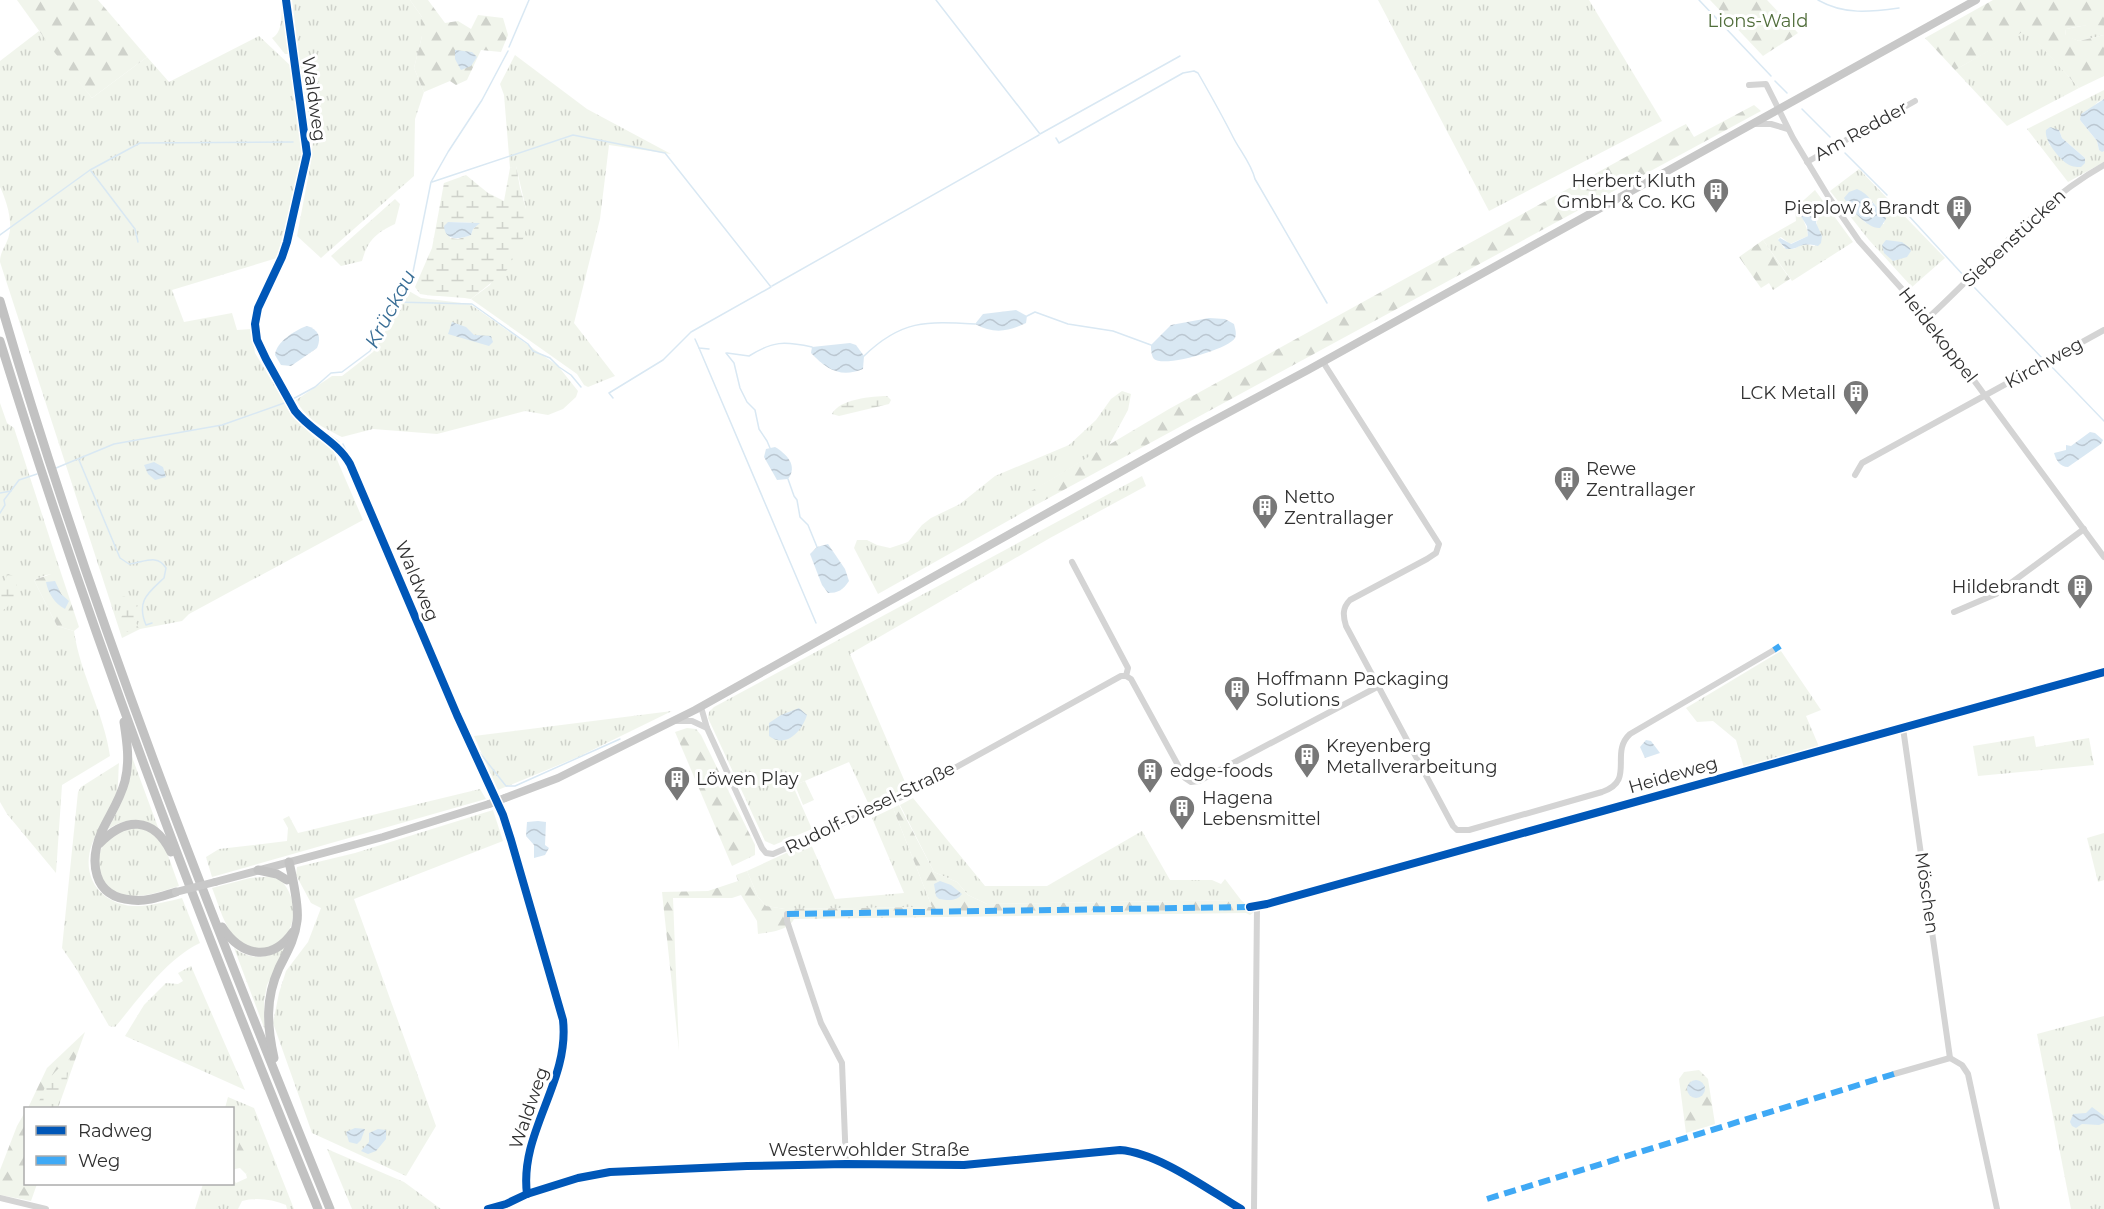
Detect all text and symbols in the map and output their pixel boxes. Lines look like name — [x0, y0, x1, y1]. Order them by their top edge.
park label: Lions-Wald — [1708, 10, 1808, 32]
street label: Waldweg — [297, 55, 331, 143]
street label: Am Redder — [1811, 96, 1911, 166]
place label: Herbert Kluth GmbH & Co. KG — [1557, 170, 1696, 213]
building icon: Herbert Kluth GmbH & Co. KG — [1701, 176, 1731, 214]
street label: Siebenstücken — [1958, 184, 2070, 292]
building icon: Pieplow & Brandt — [1944, 193, 1974, 231]
place label: Pieplow & Brandt — [1784, 197, 1940, 219]
water label: Krückau — [359, 266, 421, 352]
street label: Heidekoppel — [1894, 283, 1982, 387]
street label: Kirchweg — [2001, 333, 2087, 393]
building icon: LCK Metall — [1841, 378, 1871, 416]
place label: LCK Metall — [1740, 382, 1836, 404]
place label: Rewe Zentrallager — [1586, 458, 1696, 501]
building icon: Rewe Zentrallager — [1552, 464, 1582, 502]
place label: Netto Zentrallager — [1284, 486, 1394, 529]
building icon: Netto Zentrallager — [1250, 492, 1280, 530]
street label: Waldweg — [390, 537, 444, 625]
building icon: Hildebrandt — [2065, 572, 2095, 610]
place label: Hildebrandt — [1952, 576, 2060, 598]
place label: Hoffmann Packaging Solutions — [1256, 668, 1449, 711]
building icon: Hoffmann Packaging Solutions — [1222, 674, 1252, 712]
place label: Kreyenberg Metallverarbeitung — [1326, 735, 1498, 778]
building icon: Kreyenberg Metallverarbeitung — [1292, 741, 1322, 779]
street label: Heideweg — [1626, 752, 1720, 798]
building icon: edge-foods — [1135, 756, 1165, 794]
street label: Rudolf-Diesel-Straße — [781, 757, 959, 859]
place label: edge-foods — [1170, 760, 1273, 782]
building icon: Löwen Play — [662, 764, 692, 802]
place label: Löwen Play — [696, 768, 799, 790]
place label: Hagena Lebensmittel — [1202, 787, 1321, 830]
building icon: Hagena Lebensmittel — [1167, 793, 1197, 831]
street label: Möschen — [1910, 851, 1944, 935]
street label: Waldweg — [505, 1064, 553, 1152]
legend — [24, 1107, 234, 1185]
text: Radweg — [78, 1120, 153, 1142]
street label: Westerwohlder Straße — [768, 1139, 970, 1161]
text: Weg — [78, 1150, 120, 1172]

